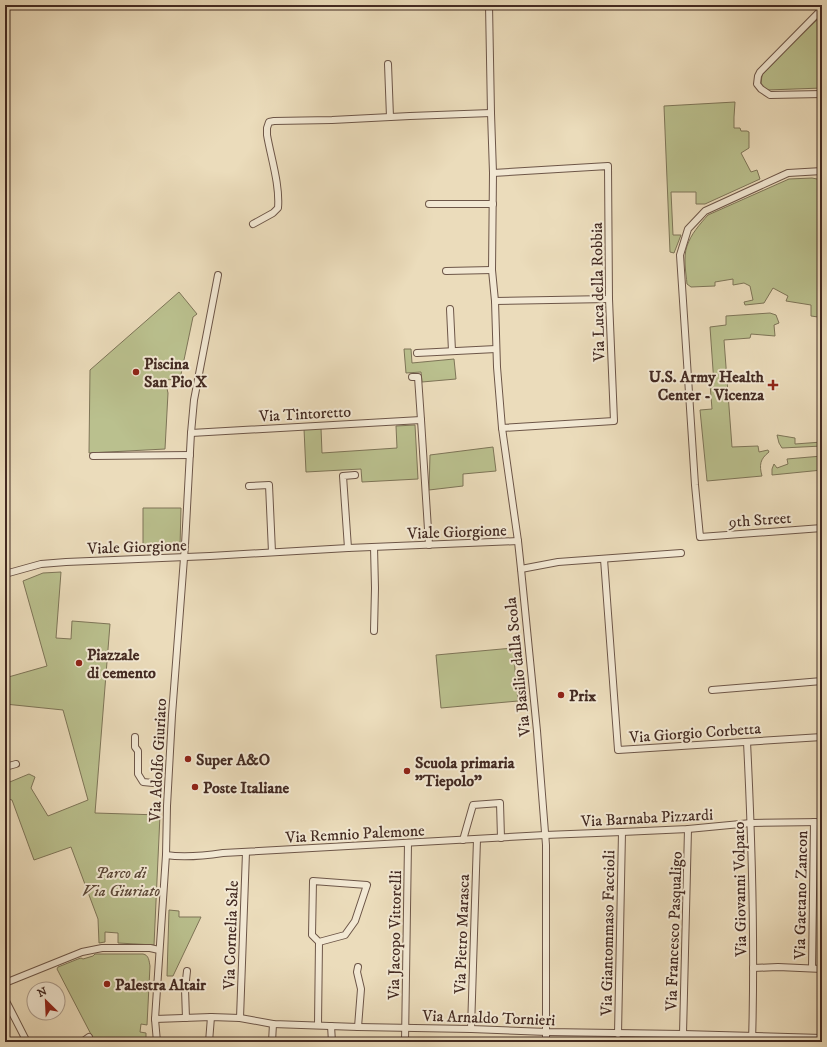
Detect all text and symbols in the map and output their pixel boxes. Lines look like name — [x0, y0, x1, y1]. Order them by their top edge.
street label: Via Luca della Robbia — [587, 222, 609, 363]
place label: Piscina San Pio X — [144, 354, 208, 392]
marker: Piscina San Pio X — [131, 367, 141, 377]
place label: U.S. Army Health Center - Vicenza — [649, 367, 765, 405]
marker: U.S. Army Health Center - Vicenza — [767, 379, 779, 391]
street label: Via Tintoretto — [257, 402, 352, 426]
street label: 9th Street — [727, 508, 792, 532]
street label: Viale Giorgione — [406, 520, 507, 544]
street label: Viale Giorgione — [86, 535, 187, 559]
street label: Via Basilio dalla Scola — [501, 596, 535, 739]
place label: Piazzale di cemento — [87, 645, 156, 683]
marker: Piazzale di cemento — [74, 658, 84, 668]
place label: Prix — [569, 686, 596, 706]
marker: Prix — [556, 690, 566, 700]
street label: Via Adolfo Giuriato — [145, 697, 171, 824]
street label: Via Giorgio Corbetta — [628, 718, 762, 748]
place label: Super A&O — [196, 750, 270, 770]
place label: Scuola primaria "Tiepolo" — [415, 753, 516, 791]
marker: Super A&O — [183, 754, 193, 764]
marker: Scuola primaria "Tiepolo" — [402, 766, 412, 776]
place label: Poste Italiane — [203, 778, 290, 798]
marker: Poste Italiane — [190, 782, 200, 792]
street label: Via Barnaba Pizzardi — [580, 805, 714, 831]
street label: Via Remnio Palemone — [284, 820, 426, 848]
street label: Via Giovanni Volpato — [729, 821, 751, 958]
street label: Via Gaetano Zancon — [790, 830, 812, 961]
street label: Via Giantommaso Faccioli — [597, 850, 619, 1017]
street label: Via Francesco Pasqualigo — [661, 851, 687, 1012]
park label: Parco di Via Giuriato — [82, 863, 160, 901]
street label: Via Jacopo Vittorelli — [384, 870, 406, 1001]
street label: Via Pietro Marasca — [450, 874, 474, 995]
street label: Via Cornelia Sale — [219, 880, 243, 991]
place label: Palestra Altair — [115, 975, 207, 995]
marker: Palestra Altair — [102, 979, 112, 989]
north arrow — [26, 981, 66, 1021]
text: N — [35, 985, 49, 1001]
street label: Via Arnaldo Tornieri — [421, 1006, 556, 1030]

